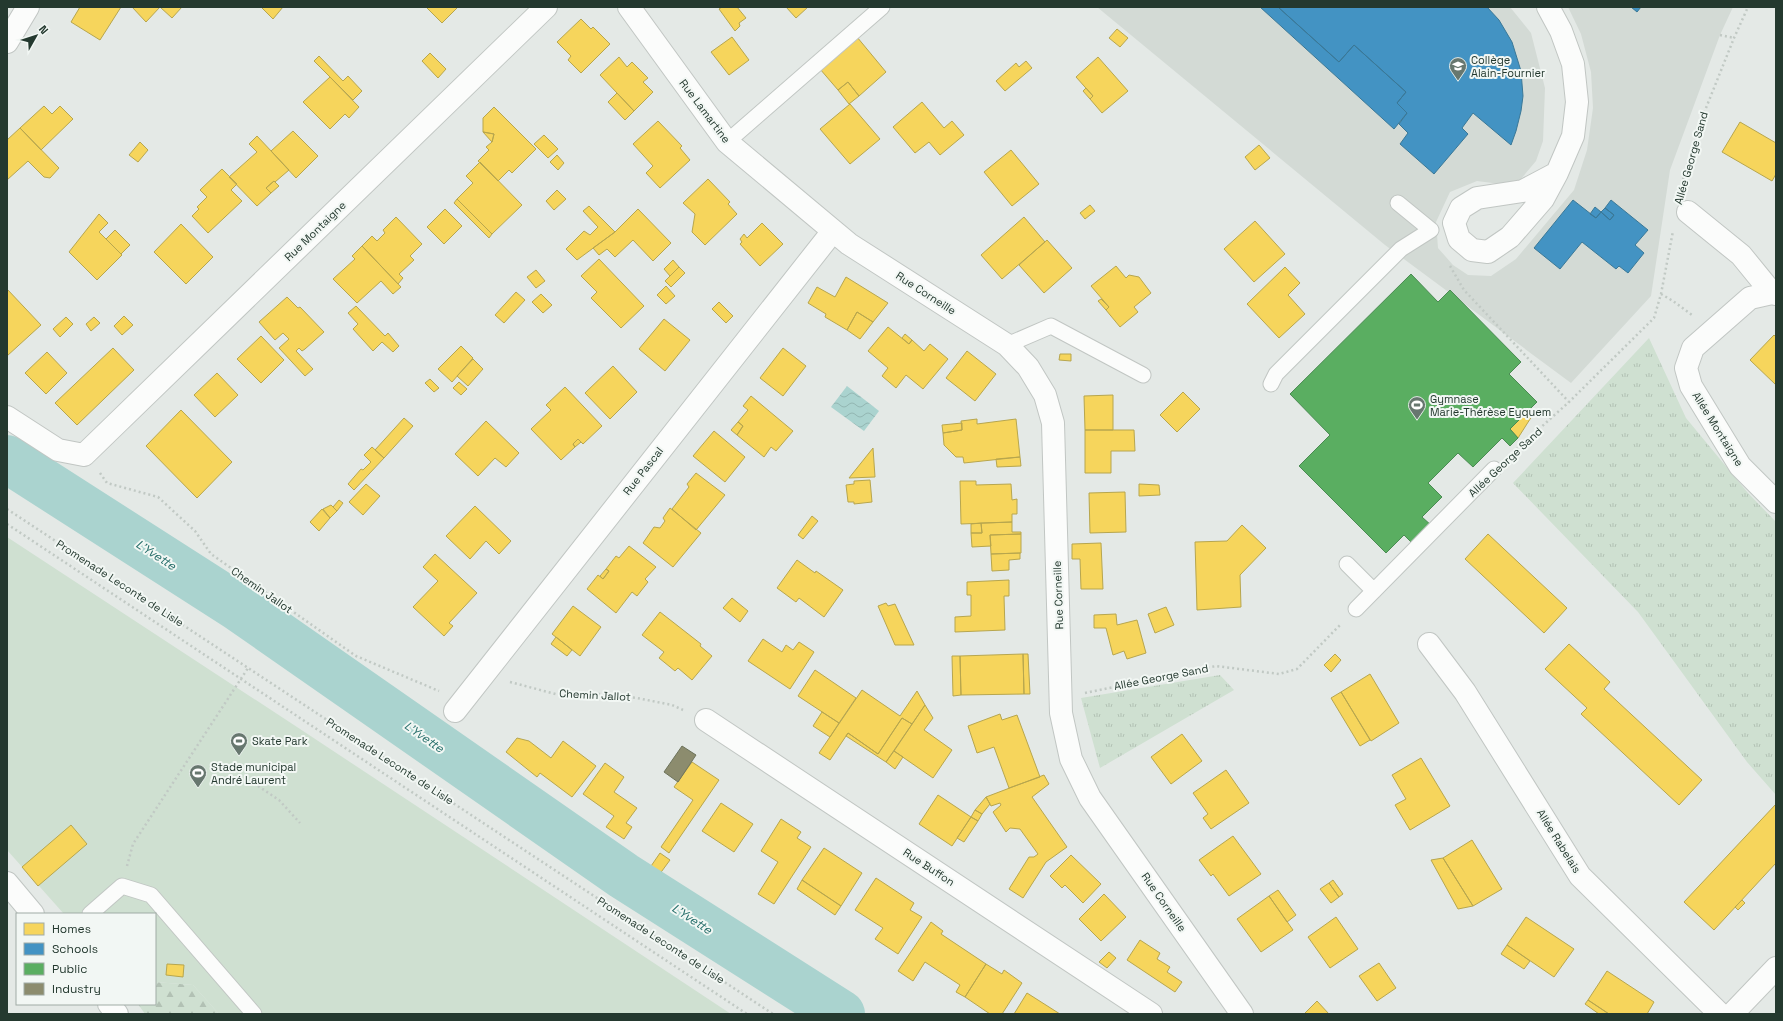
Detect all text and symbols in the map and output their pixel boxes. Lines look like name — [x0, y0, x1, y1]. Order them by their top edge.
north arrow — [16, 16, 56, 56]
text: N — [36, 22, 52, 37]
place label: Collège Alain-Fournier — [1471, 53, 1545, 80]
school or university icon: Collège Alain-Fournier — [1448, 56, 1468, 81]
street label: Rue Lamartine — [676, 76, 734, 146]
street label: Allée George Sand — [1671, 110, 1711, 206]
street label: Rue Montaigne — [281, 198, 349, 264]
street label: Rue Corneille — [893, 268, 959, 318]
street label: Allée Montaigne — [1689, 389, 1747, 469]
place label: Gymnase Marie-Thérèse Eyquem — [1430, 392, 1551, 419]
sports icon: Gymnase Marie-Thérèse Eyquem — [1407, 395, 1427, 420]
street label: Allée George Sand — [1465, 424, 1545, 500]
street label: Rue Pascal — [620, 444, 666, 498]
street label: Promenade Leconte de Lisle — [54, 536, 186, 630]
water label: L'Yvette — [133, 536, 180, 574]
street label: Rue Corneille — [1050, 560, 1066, 630]
street label: Chemin Jallot — [229, 564, 295, 616]
street label: Allée George Sand — [1113, 661, 1209, 693]
street label: Chemin Jallot — [559, 686, 631, 704]
street label: Promenade Leconte de Lisle — [324, 714, 456, 808]
water label: L'Yvette — [401, 718, 448, 757]
sports icon: Skate Park — [229, 731, 249, 756]
place label: Skate Park — [252, 734, 308, 748]
place label: Stade municipal André Laurent — [211, 760, 296, 787]
sports icon: Stade municipal André Laurent — [188, 763, 208, 788]
street label: Allée Rabelais — [1534, 807, 1584, 876]
street label: Rue Buffon — [901, 845, 957, 889]
street label: Rue Corneille — [1139, 870, 1189, 934]
street label: Promenade Leconte de Lisle — [595, 893, 727, 987]
water label: L'Yvette — [669, 900, 716, 938]
legend — [16, 913, 156, 1005]
text: Homes — [52, 921, 91, 937]
text: Schools — [52, 941, 98, 957]
text: Public — [52, 961, 87, 977]
text: Industry — [52, 981, 101, 997]

